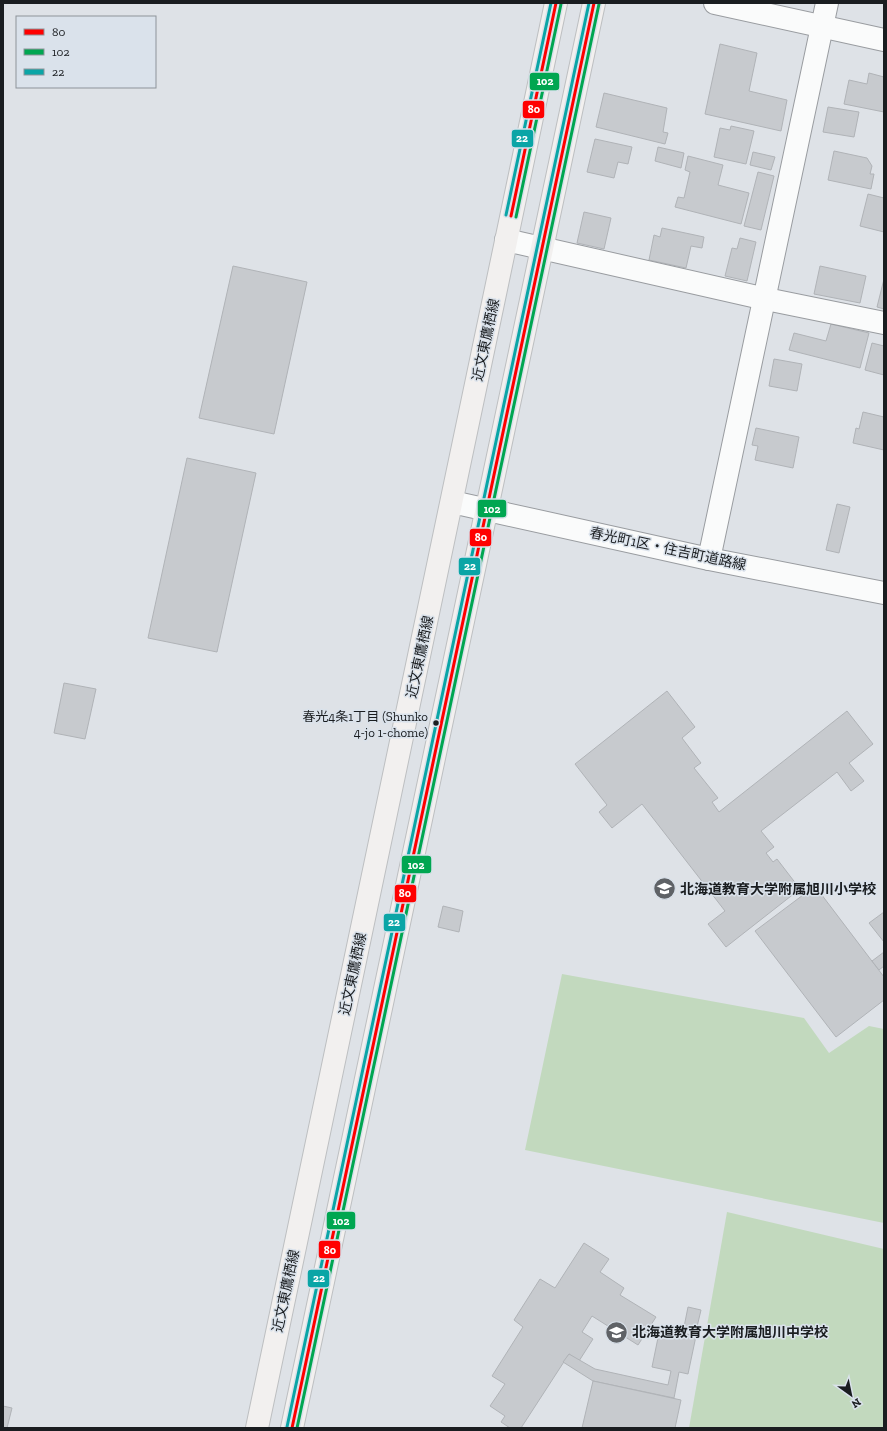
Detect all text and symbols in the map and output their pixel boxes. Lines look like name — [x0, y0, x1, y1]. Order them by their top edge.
legend — [16, 16, 156, 88]
text: 80 — [52, 25, 65, 39]
text: 102 — [52, 45, 70, 59]
text: 22 — [52, 65, 64, 79]
line badge: 102 — [529, 72, 560, 91]
text: 102 — [537, 75, 553, 88]
line badge: 80 — [522, 100, 545, 119]
text: 80 — [528, 103, 540, 116]
line badge: 22 — [511, 129, 534, 148]
text: 22 — [516, 132, 528, 145]
street label: 近文東鷹栖線 — [469, 297, 503, 383]
line badge: 102 — [477, 499, 507, 518]
text: 102 — [484, 503, 500, 516]
street label: 春光町1区・住吉町道路線 — [588, 524, 748, 574]
line badge: 80 — [469, 528, 492, 547]
text: 80 — [475, 531, 487, 544]
line badge: 22 — [458, 557, 481, 576]
text: 22 — [464, 560, 476, 573]
street label: 近文東鷹栖線 — [403, 614, 437, 700]
place label: 春光4条1丁目 (Shunko 4-jo 1-chome) — [302, 709, 428, 741]
marker: 春光4条1丁目 (Shunko 4-jo 1-chome) — [431, 718, 441, 728]
line badge: 102 — [401, 855, 432, 874]
text: 102 — [408, 859, 424, 872]
school or university icon: 北海道教育大学附属旭川小学校 — [651, 876, 677, 902]
place label: 北海道教育大学附属旭川小学校 — [680, 881, 876, 898]
line badge: 80 — [394, 884, 417, 903]
text: 80 — [399, 887, 411, 900]
line badge: 22 — [383, 913, 406, 932]
text: 22 — [388, 916, 400, 929]
street label: 近文東鷹栖線 — [336, 931, 370, 1017]
line badge: 102 — [326, 1211, 356, 1230]
text: 102 — [333, 1215, 349, 1228]
line badge: 80 — [318, 1240, 341, 1259]
text: 80 — [324, 1244, 336, 1257]
street label: 近文東鷹栖線 — [269, 1248, 303, 1334]
line badge: 22 — [307, 1269, 330, 1288]
text: 22 — [313, 1272, 325, 1285]
school or university icon: 北海道教育大学附属旭川中学校 — [603, 1319, 629, 1345]
place label: 北海道教育大学附属旭川中学校 — [632, 1324, 828, 1341]
north arrow — [831, 1375, 871, 1415]
text: N — [849, 1395, 863, 1411]

